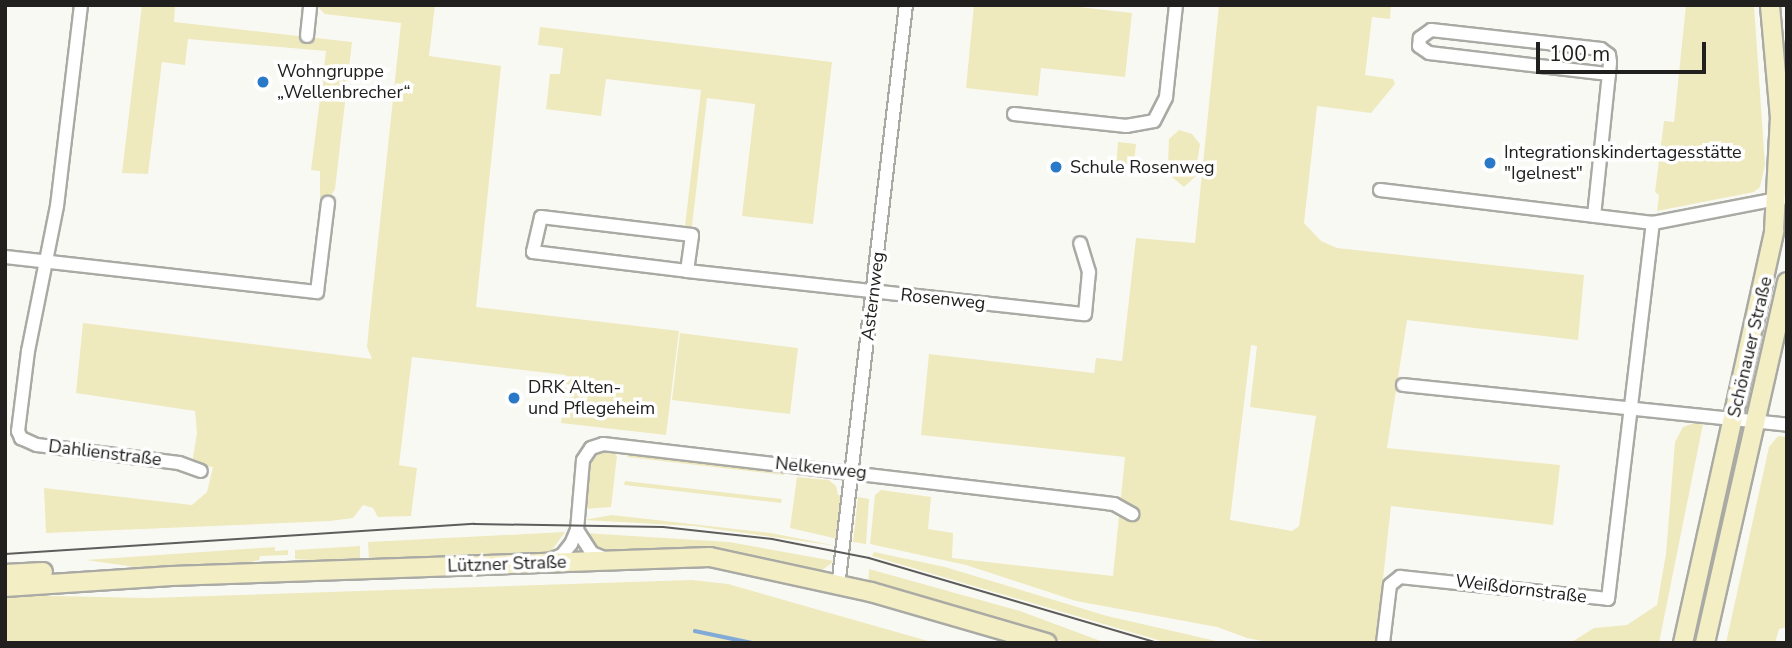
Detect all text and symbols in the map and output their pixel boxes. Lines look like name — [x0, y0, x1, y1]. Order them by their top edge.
scale bar — [1540, 28, 1710, 72]
text: 100 m — [1549, 40, 1610, 68]
place label: Wohngruppe „Wellenbrecher“ — [277, 61, 411, 104]
marker: Wohngruppe „Wellenbrecher“ — [255, 74, 271, 90]
place label: Integrationskindertagesstätte "Igelnest" — [1504, 142, 1742, 184]
marker: Integrationskindertagesstätte "Igelnest" — [1482, 155, 1498, 171]
place label: Schule Rosenweg — [1070, 156, 1215, 178]
marker: Schule Rosenweg — [1048, 159, 1064, 175]
street label: Asternweg — [857, 250, 889, 342]
street label: Schönauer Straße — [1723, 274, 1777, 420]
street label: Rosenweg — [899, 284, 987, 314]
place label: DRK Alten- und Pflegeheim — [528, 377, 655, 420]
marker: DRK Alten- und Pflegeheim — [506, 390, 522, 406]
street label: Dahlienstraße — [47, 435, 163, 471]
street label: Nelkenweg — [774, 452, 868, 484]
street label: Lützner Straße — [447, 551, 567, 577]
street label: Weißdornstraße — [1454, 570, 1588, 608]

